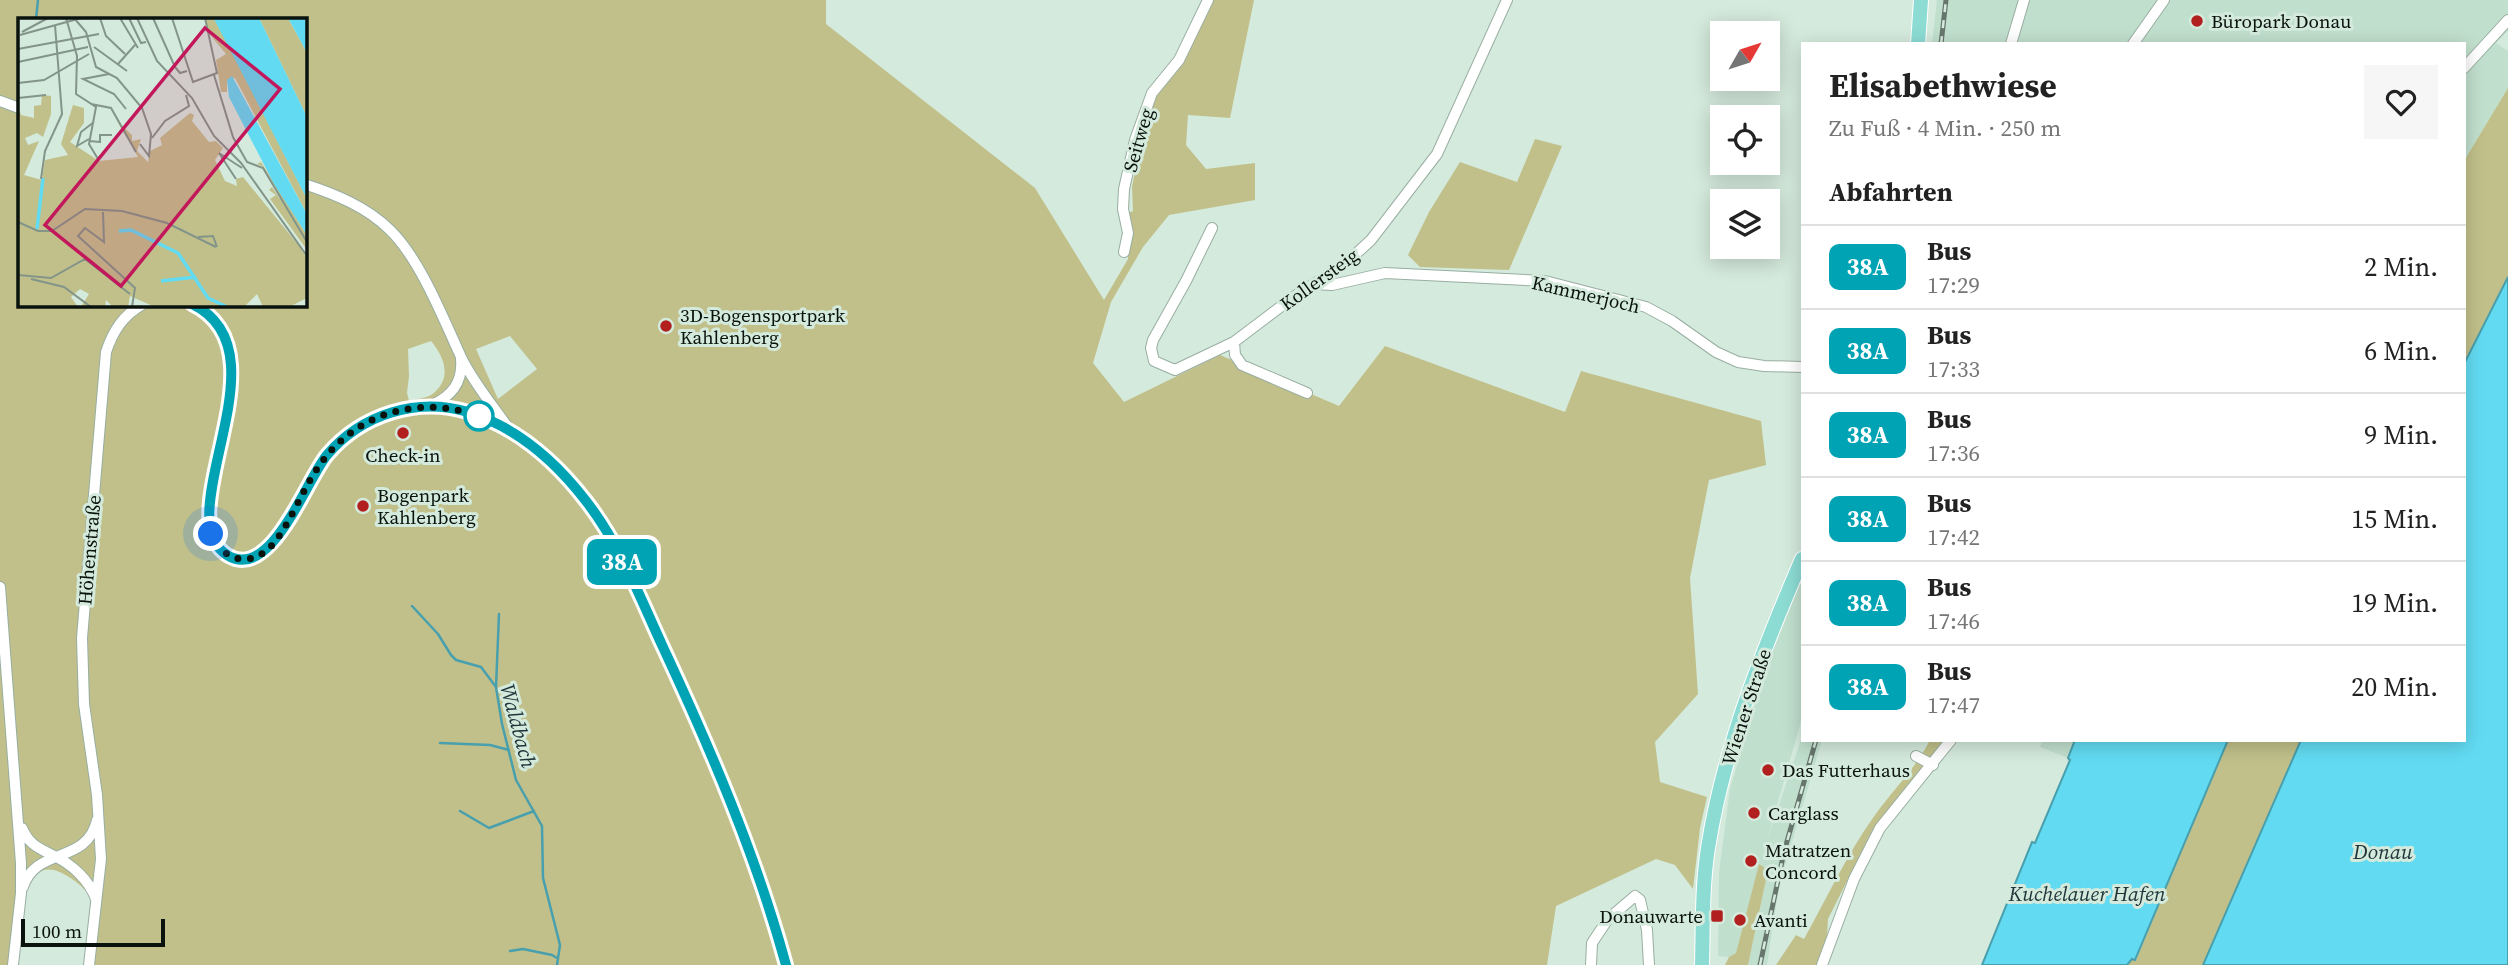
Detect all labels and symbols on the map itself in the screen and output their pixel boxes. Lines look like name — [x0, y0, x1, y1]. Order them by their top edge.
place label: Büropark Donau — [2211, 8, 2351, 34]
marker: Büropark Donau — [2189, 13, 2205, 29]
inset map — [18, 18, 306, 306]
north arrow — [1710, 21, 1780, 91]
street label: Seitweg — [1117, 105, 1160, 175]
street label: Kollersteig — [1275, 242, 1364, 316]
street label: Kammerjoch — [1529, 269, 1643, 319]
place label: 3D-Bogensportpark Kahlenberg — [680, 302, 846, 350]
marker: 3D-Bogensportpark Kahlenberg — [658, 318, 674, 334]
unlabelled marker — [464, 401, 494, 431]
marker: Check-in — [395, 425, 411, 441]
place label: Check-in — [365, 442, 441, 468]
place label: Bogenpark Kahlenberg — [377, 482, 476, 530]
street label: Höhenstraße — [71, 494, 107, 606]
marker: Bogenpark Kahlenberg — [355, 498, 371, 514]
your location — [193, 516, 228, 551]
line badge: 38A — [582, 539, 662, 585]
street label: Wiener Straße — [1715, 645, 1777, 769]
water label: Waldbach — [493, 681, 544, 772]
place label: Das Futterhaus — [1782, 757, 1910, 783]
marker: Das Futterhaus — [1760, 762, 1776, 778]
place label: Carglass — [1768, 800, 1839, 826]
marker: Carglass — [1746, 805, 1762, 821]
place label: Matratzen Concord — [1765, 837, 1851, 885]
water label: Donau — [2352, 837, 2413, 866]
marker: Matratzen Concord — [1743, 853, 1759, 869]
water label: Kuchelauer Hafen — [2007, 879, 2166, 908]
place label: Donauwarte — [1599, 903, 1703, 929]
place label: Avanti — [1754, 907, 1808, 933]
marker: Donauwarte — [1709, 908, 1725, 924]
marker: Avanti — [1732, 912, 1748, 928]
scale bar — [21, 916, 164, 948]

